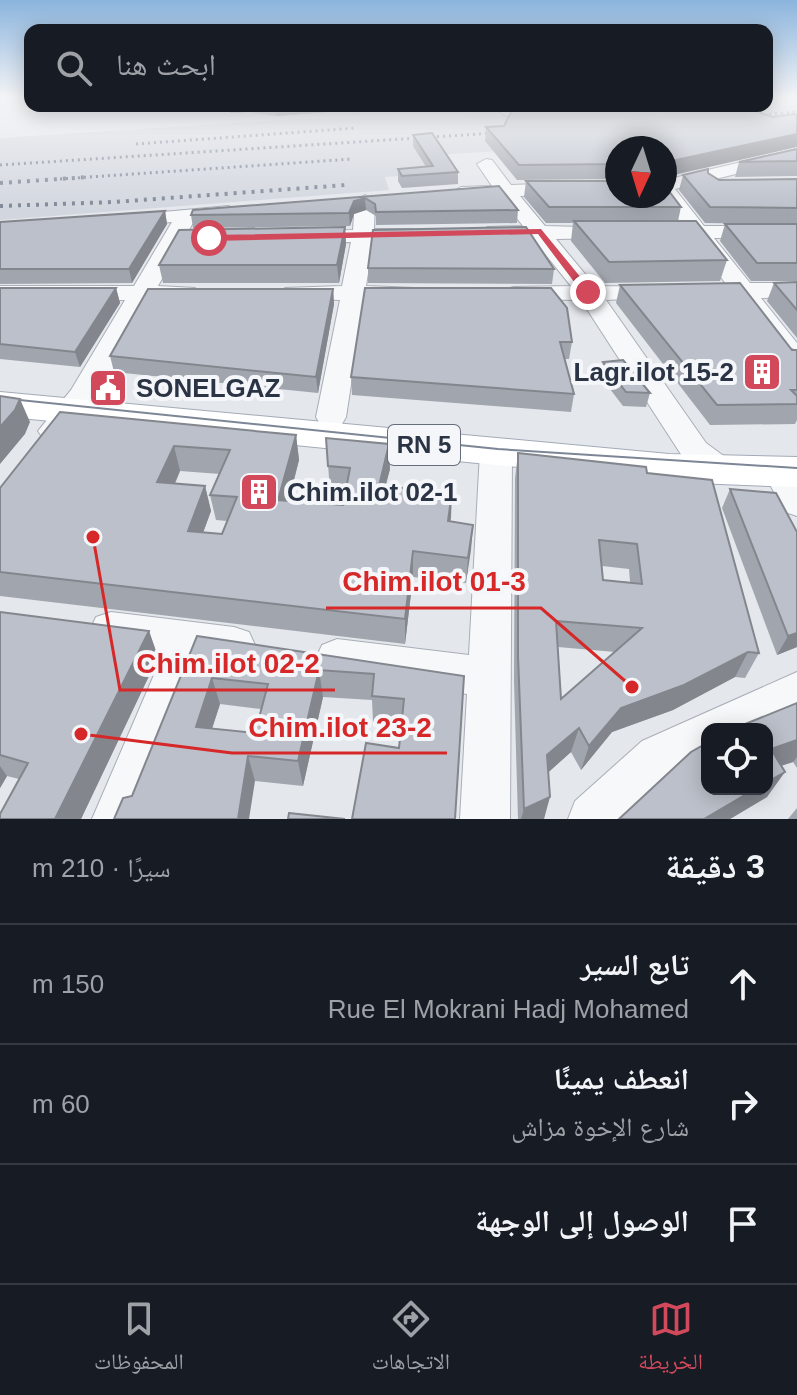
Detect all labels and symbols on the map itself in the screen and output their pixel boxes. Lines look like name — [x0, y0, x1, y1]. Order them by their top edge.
north arrow — [605, 136, 677, 208]
route start — [191, 220, 227, 256]
route end — [570, 274, 606, 310]
building icon: Lagr.ilot 15-2 — [741, 351, 783, 393]
place label: Lagr.ilot 15-2 — [574, 357, 734, 387]
public building icon: SONELGAZ — [87, 367, 129, 409]
place label: SONELGAZ — [136, 373, 281, 403]
road number: RN 5 — [388, 425, 460, 465]
building icon: Chim.ilot 02-1 — [238, 471, 280, 513]
place label: Chim.ilot 02-1 — [287, 477, 457, 507]
callout: Chim.ilot 01-3 — [326, 556, 541, 608]
text: Chim.ilot 01-3 — [342, 566, 526, 597]
callout: Chim.ilot 02-2 — [120, 638, 335, 690]
text: Chim.ilot 02-2 — [136, 648, 320, 679]
callout: Chim.ilot 23-2 — [232, 701, 447, 753]
text: Chim.ilot 23-2 — [248, 712, 432, 743]

